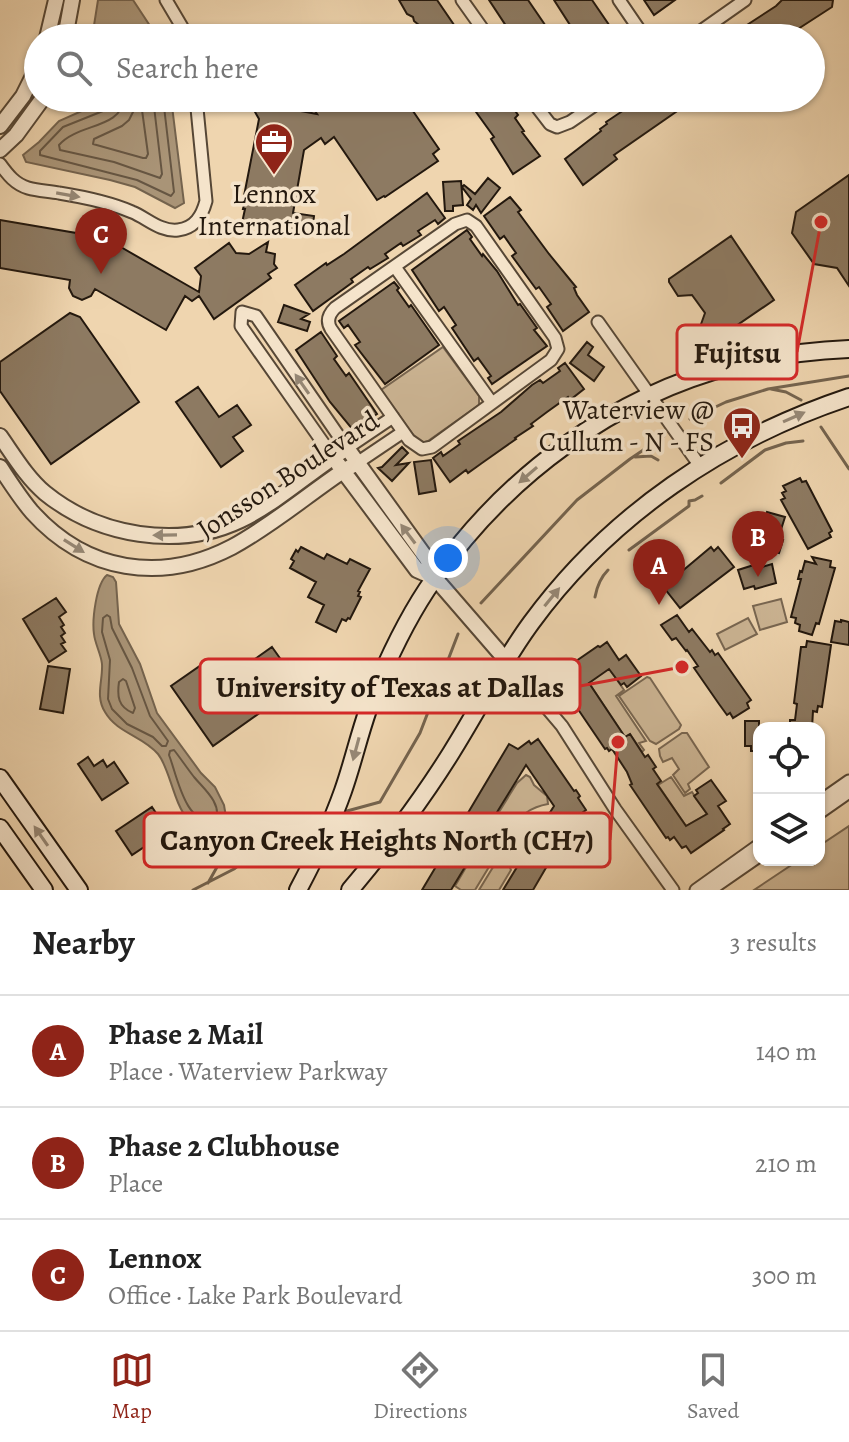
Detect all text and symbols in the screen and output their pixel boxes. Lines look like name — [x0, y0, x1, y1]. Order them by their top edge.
search box — [24, 24, 825, 112]
icon: search — [52, 46, 96, 90]
text: Search here — [116, 48, 259, 88]
office icon: Lennox International — [253, 121, 295, 176]
place label: Lennox International — [198, 175, 350, 245]
one-way arrow — [56, 189, 81, 201]
pin: C — [75, 208, 127, 274]
callout: Fujitsu — [677, 325, 797, 379]
text: Fujitsu — [693, 333, 781, 373]
one-way arrow — [295, 373, 310, 394]
place label: Waterview @ Cullum - N - FS — [539, 391, 714, 461]
street label: Jonsson Boulevard — [190, 401, 387, 548]
bus stop icon: Waterview @ Cullum - N - FS — [721, 405, 763, 460]
one-way arrow — [782, 411, 806, 424]
one-way arrow — [519, 466, 539, 483]
pin: B — [732, 511, 784, 577]
one-way arrow — [401, 524, 417, 544]
one-way arrow — [152, 529, 177, 541]
your location — [428, 538, 468, 578]
one-way arrow — [63, 539, 85, 553]
pin: A — [633, 539, 685, 605]
one-way arrow — [543, 588, 560, 608]
callout: University of Texas at Dallas — [200, 659, 580, 713]
text: University of Texas at Dallas — [216, 667, 564, 707]
map controls — [753, 722, 825, 866]
button: locate — [753, 722, 825, 794]
one-way arrow — [349, 737, 361, 762]
button: layers — [753, 794, 825, 866]
callout: Canyon Creek Heights North (CH7) — [144, 813, 610, 867]
text: Canyon Creek Heights North (CH7) — [160, 820, 594, 860]
one-way arrow — [34, 826, 49, 847]
text: Nearby — [32, 919, 135, 966]
text: 3 results — [730, 925, 817, 960]
text: Phase 2 Mail — [108, 1014, 263, 1054]
text: A — [50, 1034, 66, 1069]
text: 140 m — [756, 1034, 817, 1069]
text: Place · Waterview Parkway — [108, 1054, 387, 1089]
text: Phase 2 Clubhouse — [108, 1126, 340, 1166]
text: B — [50, 1146, 66, 1181]
text: 210 m — [755, 1146, 817, 1181]
text: Place — [108, 1166, 163, 1201]
text: Lennox — [108, 1238, 201, 1278]
text: C — [50, 1258, 66, 1293]
text: 300 m — [752, 1258, 817, 1293]
text: Office · Lake Park Boulevard — [108, 1278, 402, 1313]
tab: Map — [110, 1348, 154, 1426]
tab: Directions — [373, 1348, 468, 1426]
tab: Saved — [687, 1348, 739, 1426]

